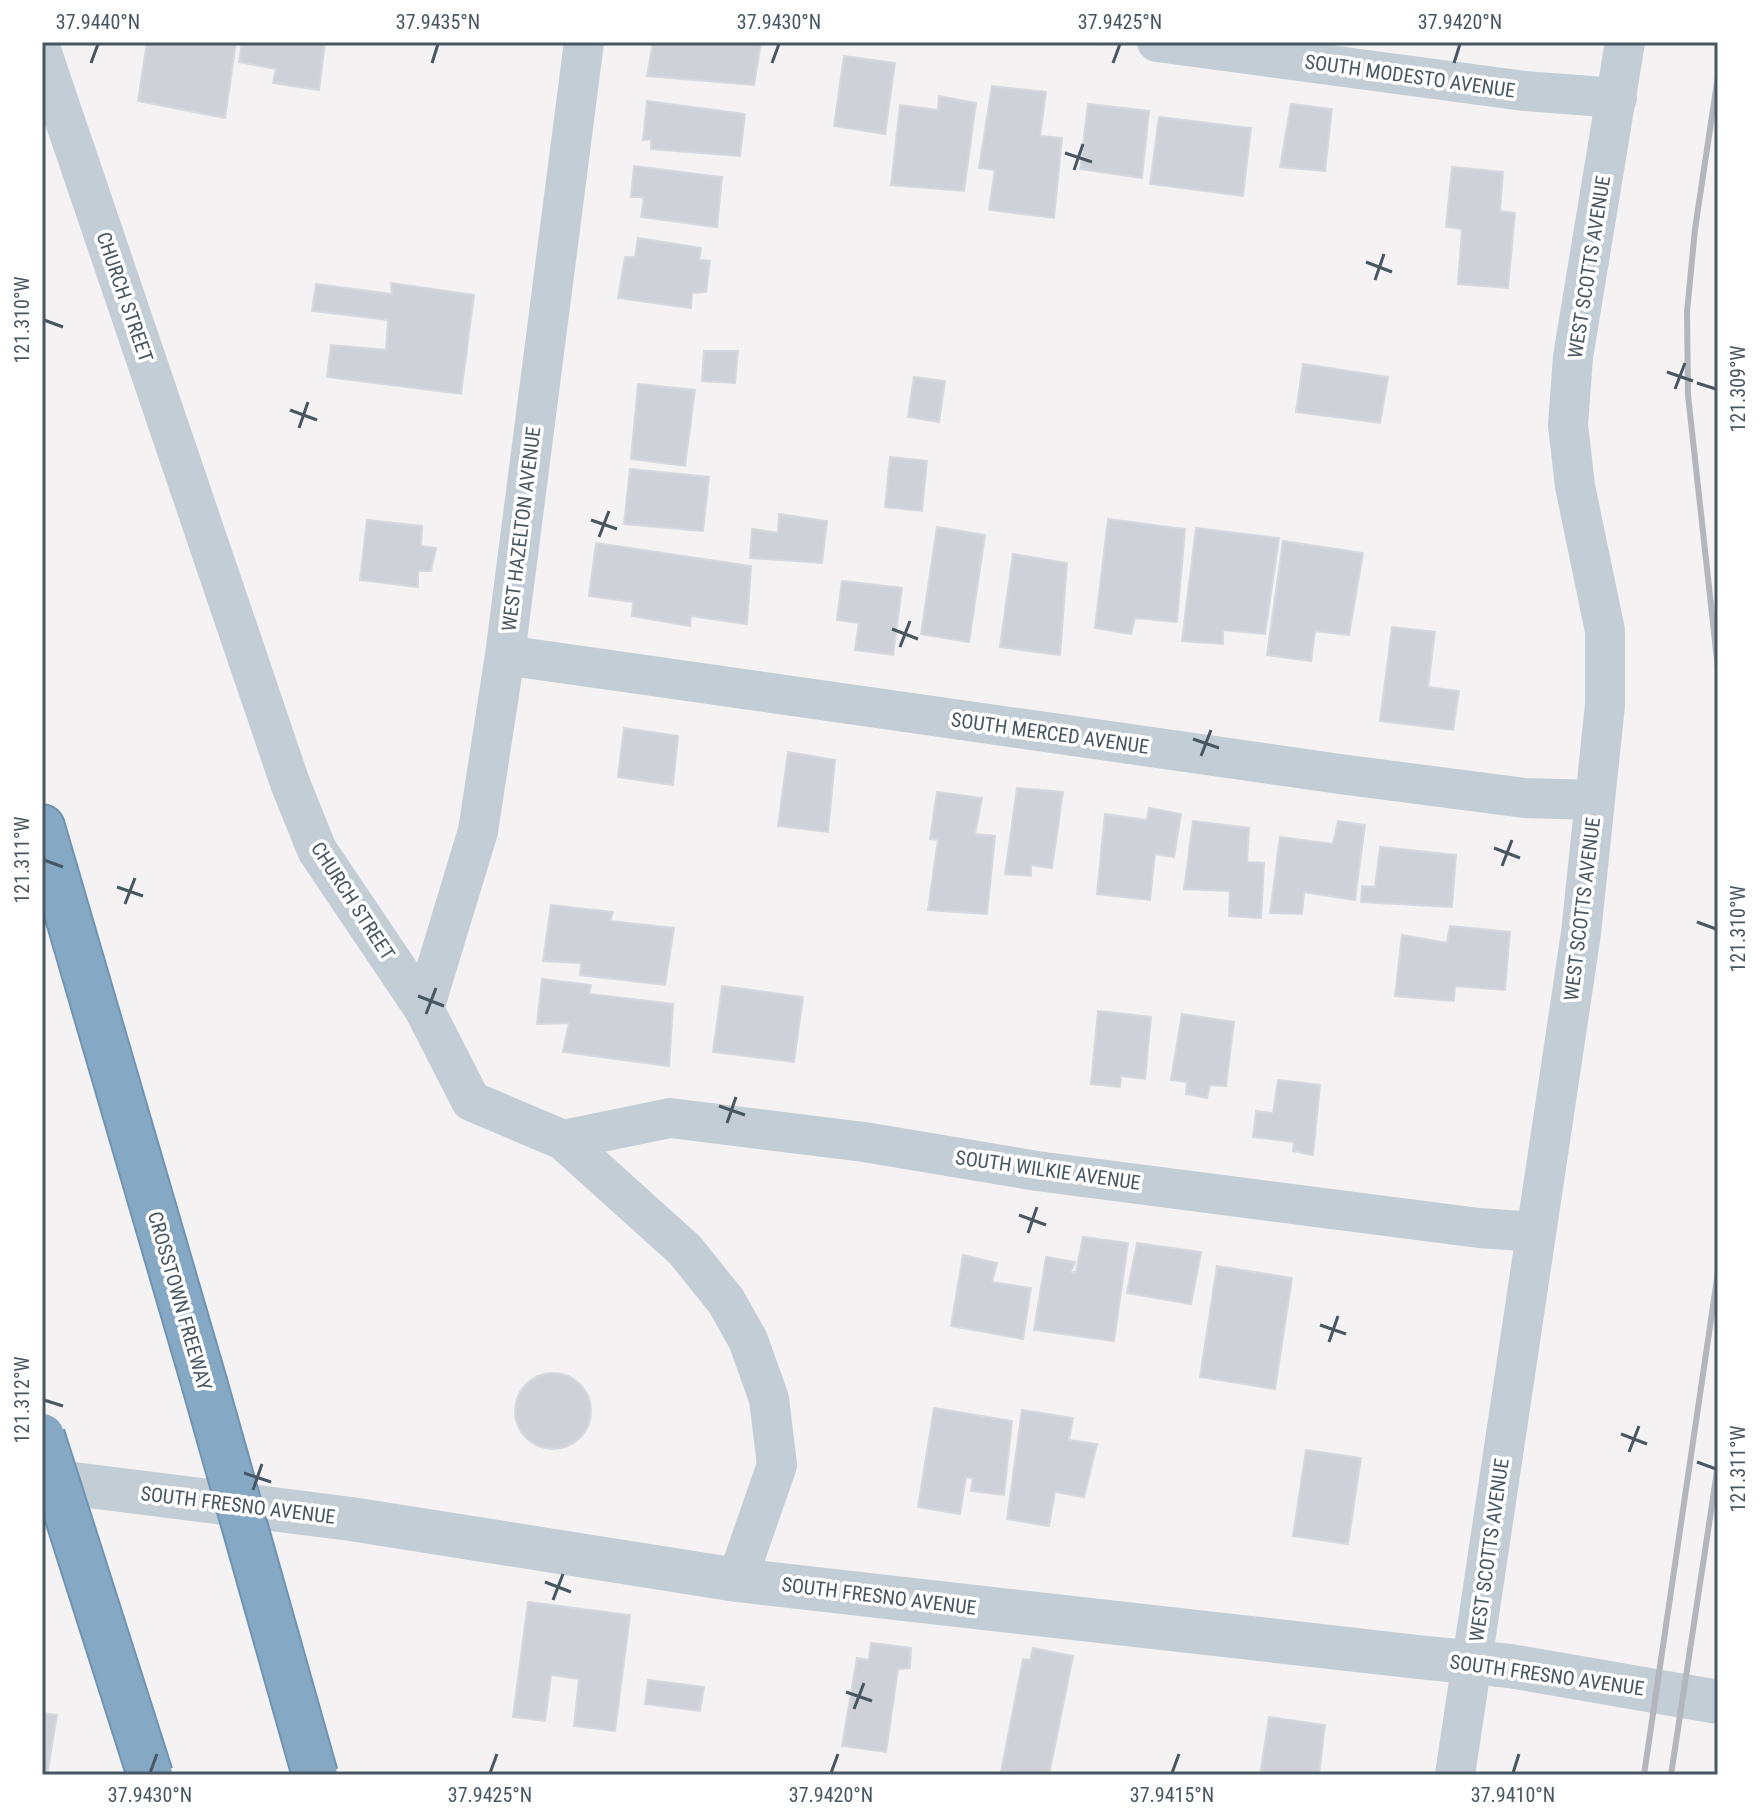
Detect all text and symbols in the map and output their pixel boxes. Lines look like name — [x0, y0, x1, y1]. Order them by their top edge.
text: 37.9440°N — [56, 10, 140, 34]
text: 37.9435°N — [396, 10, 480, 34]
text: 37.9430°N — [737, 10, 821, 34]
text: 37.9425°N — [1078, 10, 1162, 34]
text: 37.9420°N — [1418, 10, 1502, 34]
street label: SOUTH MODESTO AVENUE — [1303, 49, 1517, 103]
street label: WEST SCOTTS AVENUE — [1563, 174, 1615, 360]
street label: CHURCH STREET — [92, 229, 158, 365]
text: 121.310°W — [10, 276, 34, 364]
text: 121.309°W — [1726, 345, 1750, 433]
street label: WEST HAZELTON AVENUE — [497, 425, 545, 633]
street label: SOUTH MERCED AVENUE — [950, 707, 1150, 759]
text: 121.311°W — [10, 816, 34, 904]
street label: WEST SCOTTS AVENUE — [1559, 816, 1605, 1002]
street label: CHURCH STREET — [306, 838, 400, 964]
text: 121.310°W — [1726, 885, 1750, 973]
street label: SOUTH WILKIE AVENUE — [954, 1145, 1142, 1195]
street label: CROSSTOWN FREEWAY — [143, 1209, 217, 1394]
text: 121.312°W — [10, 1356, 34, 1444]
text: 121.311°W — [1726, 1425, 1750, 1513]
street label: WEST SCOTTS AVENUE — [1464, 1457, 1514, 1643]
street label: SOUTH FRESNO AVENUE — [139, 1481, 337, 1529]
street label: SOUTH FRESNO AVENUE — [780, 1572, 978, 1620]
street label: SOUTH FRESNO AVENUE — [1448, 1649, 1646, 1701]
text: 37.9430°N — [108, 1783, 192, 1807]
text: 37.9425°N — [448, 1783, 532, 1807]
text: 37.9420°N — [789, 1783, 873, 1807]
text: 37.9415°N — [1130, 1783, 1214, 1807]
text: 37.9410°N — [1471, 1783, 1555, 1807]

